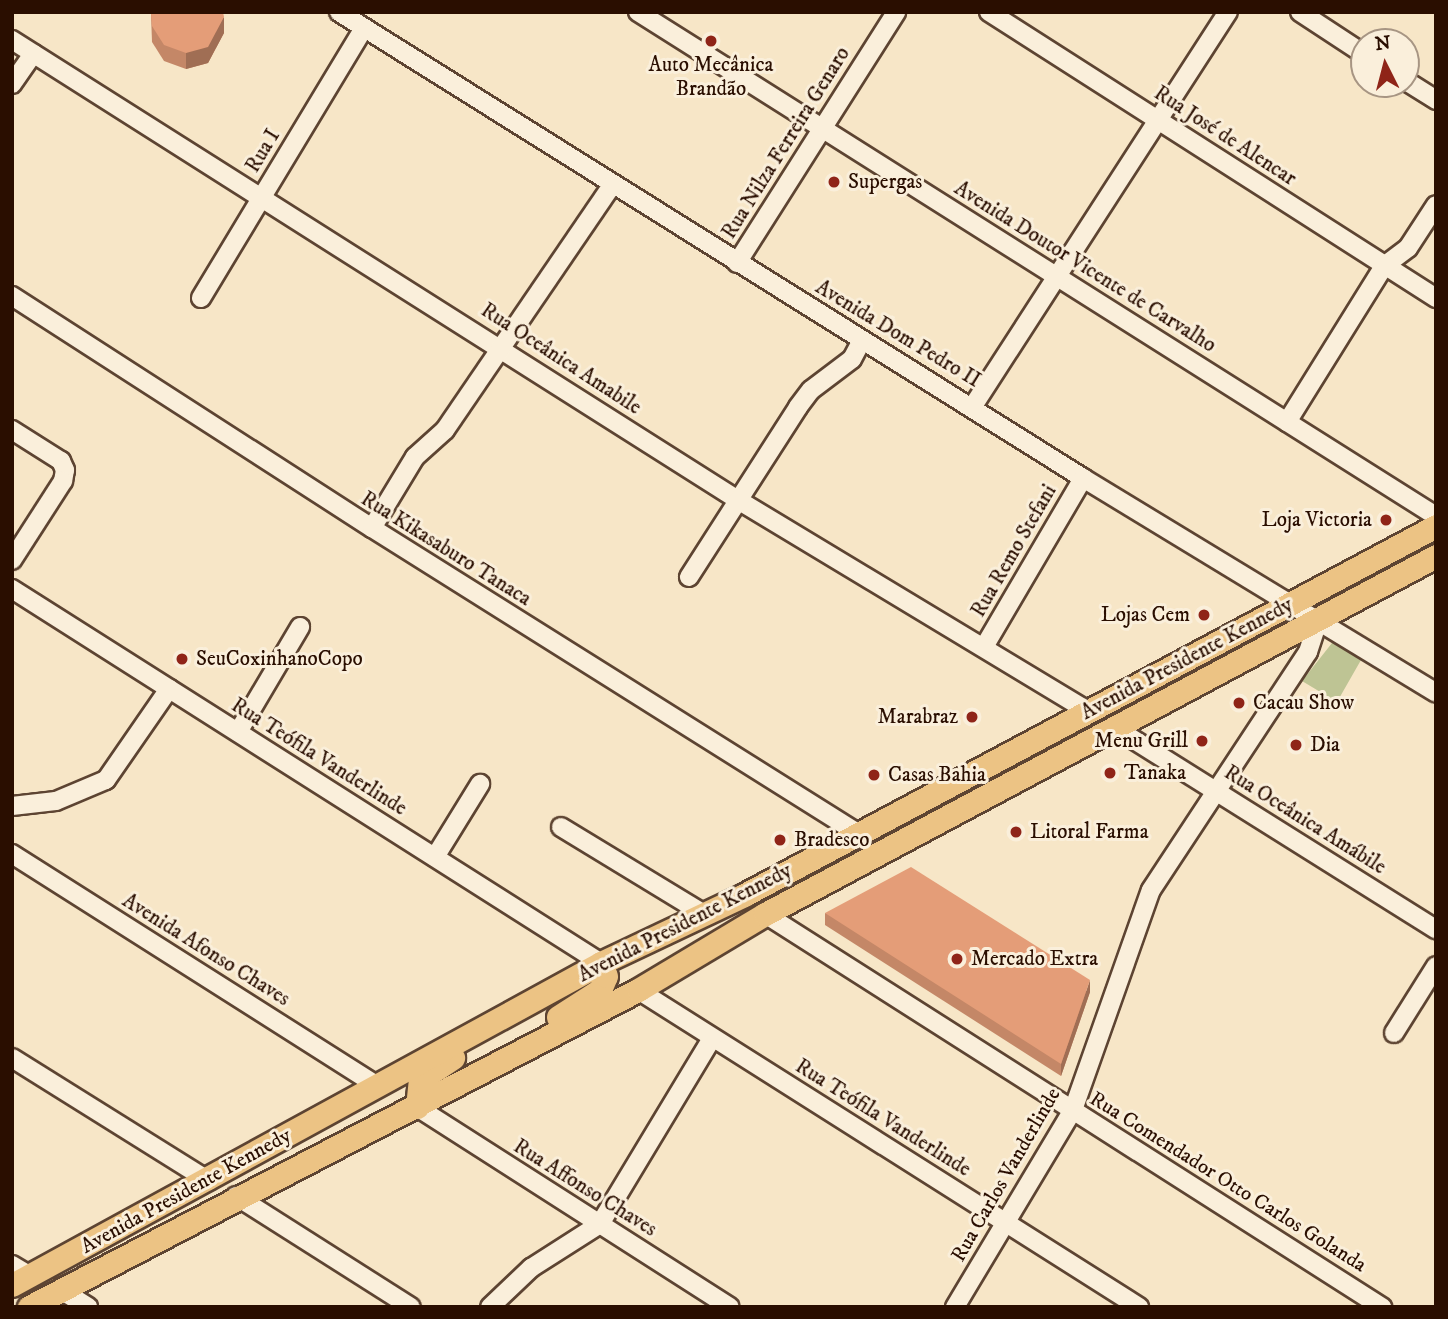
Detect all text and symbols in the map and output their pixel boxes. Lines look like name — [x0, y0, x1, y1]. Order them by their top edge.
north arrow — [1350, 28, 1420, 98]
text: N — [1374, 31, 1392, 56]
marker: Auto Mecânica Brandão — [703, 33, 719, 49]
street label: Rua Nilza Ferreira Genaro — [717, 42, 855, 244]
place label: Auto Mecânica Brandão — [649, 52, 773, 102]
street label: Rua José de Alencar — [1149, 81, 1301, 191]
street label: Rua I — [240, 125, 286, 177]
place label: Supergas — [848, 169, 922, 195]
marker: Supergas — [826, 174, 842, 190]
street label: Avenida Doutor Vicente de Carvalho — [950, 176, 1220, 358]
street label: Avenida Dom Pedro II — [811, 275, 985, 393]
street label: Rua Oceânica Amabile — [476, 298, 646, 420]
street label: Rua Remo Stefani — [966, 480, 1062, 622]
street label: Rua Kikasaburo Tanaca — [356, 486, 536, 612]
place label: Loja Victoria — [1262, 507, 1372, 533]
marker: Loja Victoria — [1378, 512, 1394, 528]
street label: Avenida Presidente Kennedy — [1077, 592, 1297, 726]
place label: Lojas Cem — [1101, 602, 1190, 628]
marker: Lojas Cem — [1196, 607, 1212, 623]
place label: SeuCoxinhanoCopo — [196, 646, 363, 672]
marker: SeuCoxinhanoCopo — [174, 651, 190, 667]
place label: Cacau Show — [1253, 690, 1354, 716]
street label: Rua Teófila Vanderlinde — [227, 693, 411, 821]
marker: Cacau Show — [1231, 695, 1247, 711]
place label: Marabraz — [878, 704, 958, 730]
marker: Marabraz — [964, 709, 980, 725]
place label: Menu Grill — [1094, 728, 1188, 754]
place label: Dia — [1310, 732, 1340, 758]
marker: Menu Grill — [1194, 733, 1210, 749]
marker: Dia — [1288, 737, 1304, 753]
place label: Tanaka — [1124, 760, 1186, 786]
street label: Rua Oceânica Amábile — [1219, 760, 1391, 880]
place label: Casas Bahia — [888, 762, 986, 788]
marker: Tanaka — [1102, 765, 1118, 781]
marker: Casas Bahia — [866, 767, 882, 783]
place label: Litoral Farma — [1030, 819, 1149, 845]
marker: Litoral Farma — [1008, 824, 1024, 840]
place label: Bradesco — [794, 827, 869, 853]
marker: Bradesco — [772, 832, 788, 848]
street label: Avenida Presidente Kennedy — [574, 858, 796, 988]
street label: Avenida Afonso Chaves — [118, 888, 294, 1012]
place label: Mercado Extra — [971, 946, 1098, 972]
marker: Mercado Extra — [949, 951, 965, 967]
street label: Rua Teófila Vanderlinde — [791, 1054, 975, 1182]
street label: Rua Carlos Vanderlinde — [946, 1084, 1066, 1266]
street label: Rua Comendador Otto Carlos Golanda — [1085, 1086, 1371, 1278]
street label: Avenida Presidente Kennedy — [77, 1123, 295, 1259]
street label: Rua Affonso Chaves — [509, 1134, 661, 1242]

